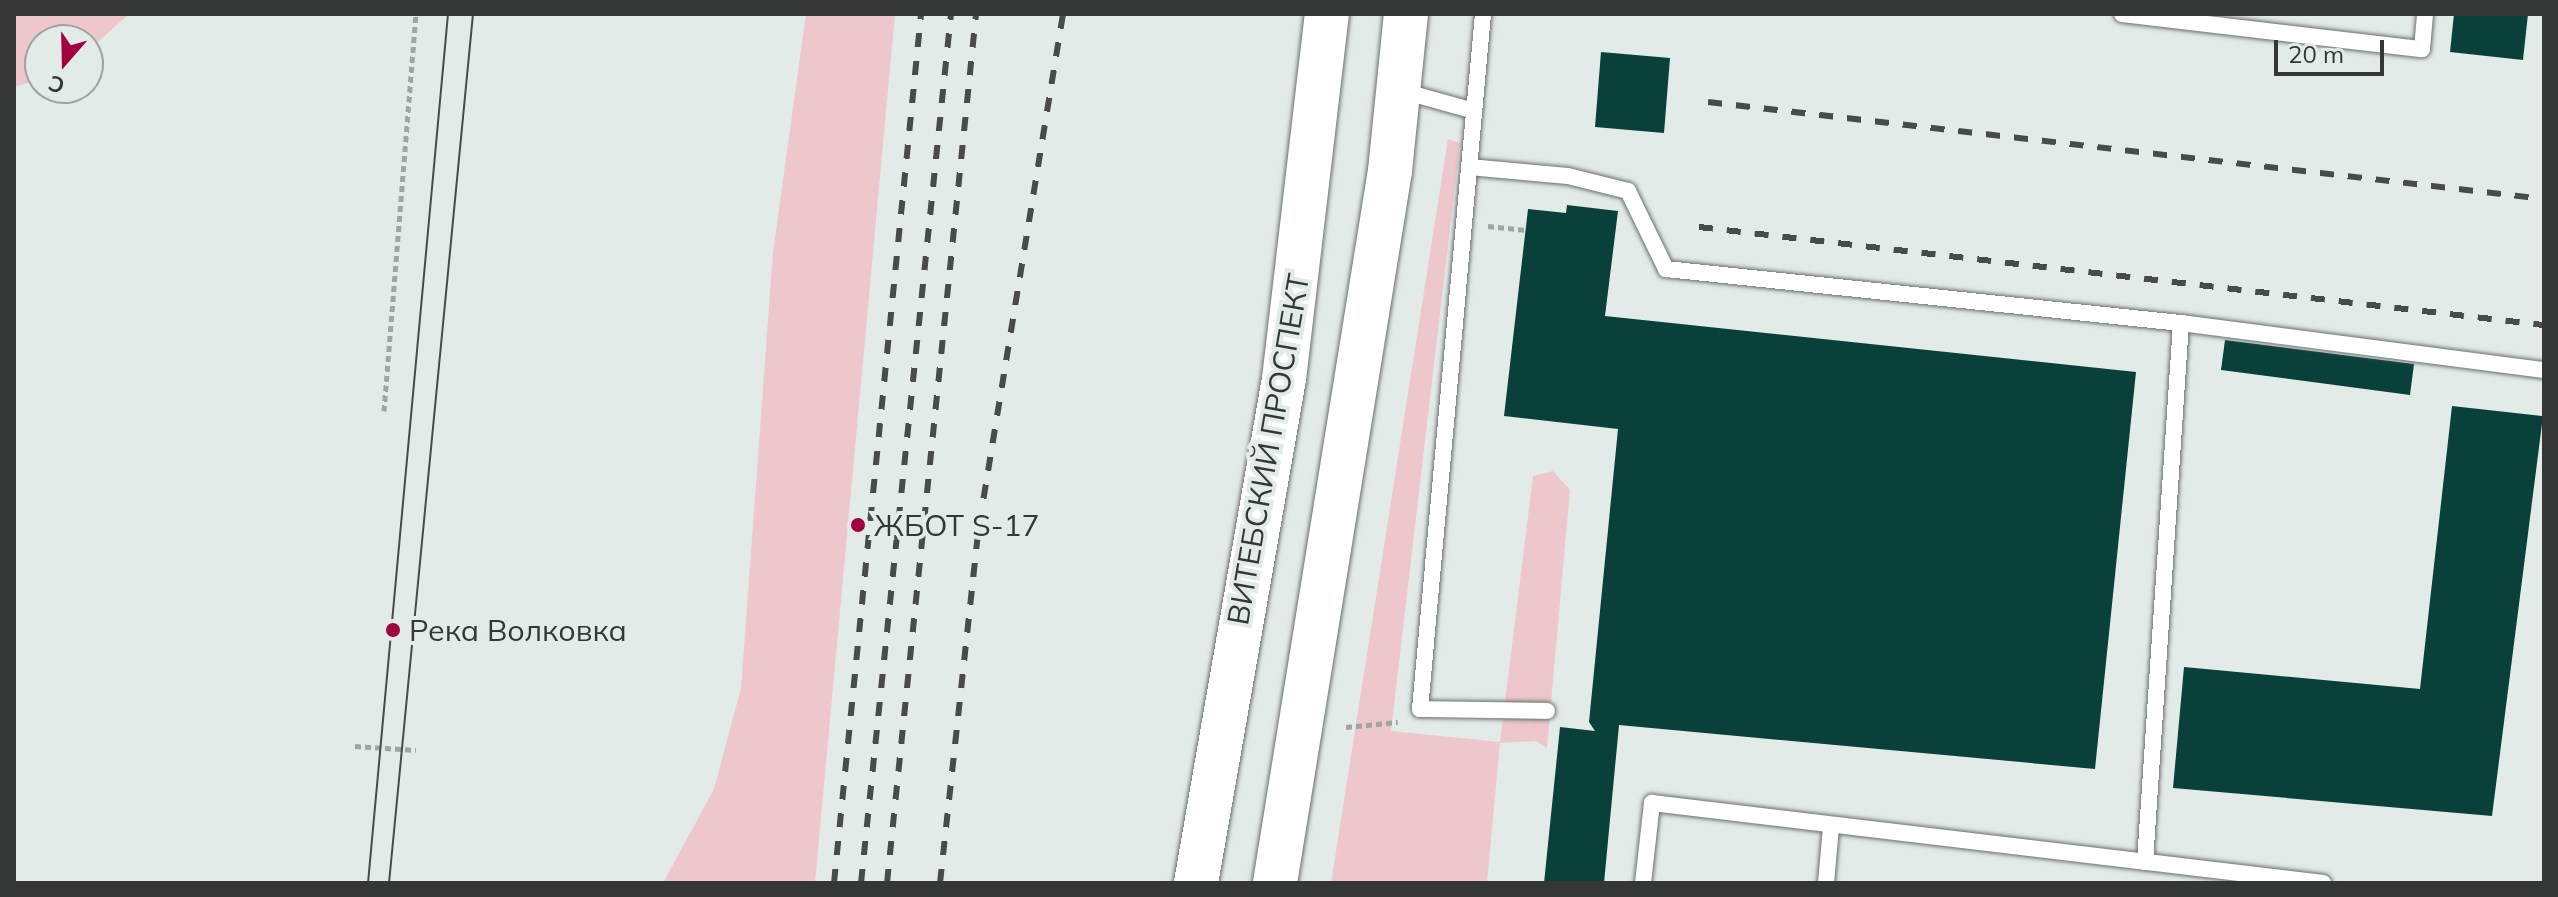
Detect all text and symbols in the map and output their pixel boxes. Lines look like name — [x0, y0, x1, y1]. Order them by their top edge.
north arrow — [24, 24, 104, 104]
scale bar — [2278, 24, 2388, 74]
text: 20 m — [2288, 39, 2344, 69]
text: С — [45, 69, 68, 100]
street label: ВИТЕБСКИЙ ПРОСПЕКТ — [1219, 271, 1317, 627]
place label: ЖБОТ S-17 — [874, 507, 1040, 543]
marker: ЖБОТ S-17 — [849, 516, 867, 534]
place label: Река Волковка — [409, 612, 627, 648]
marker: Река Волковка — [384, 621, 402, 639]

